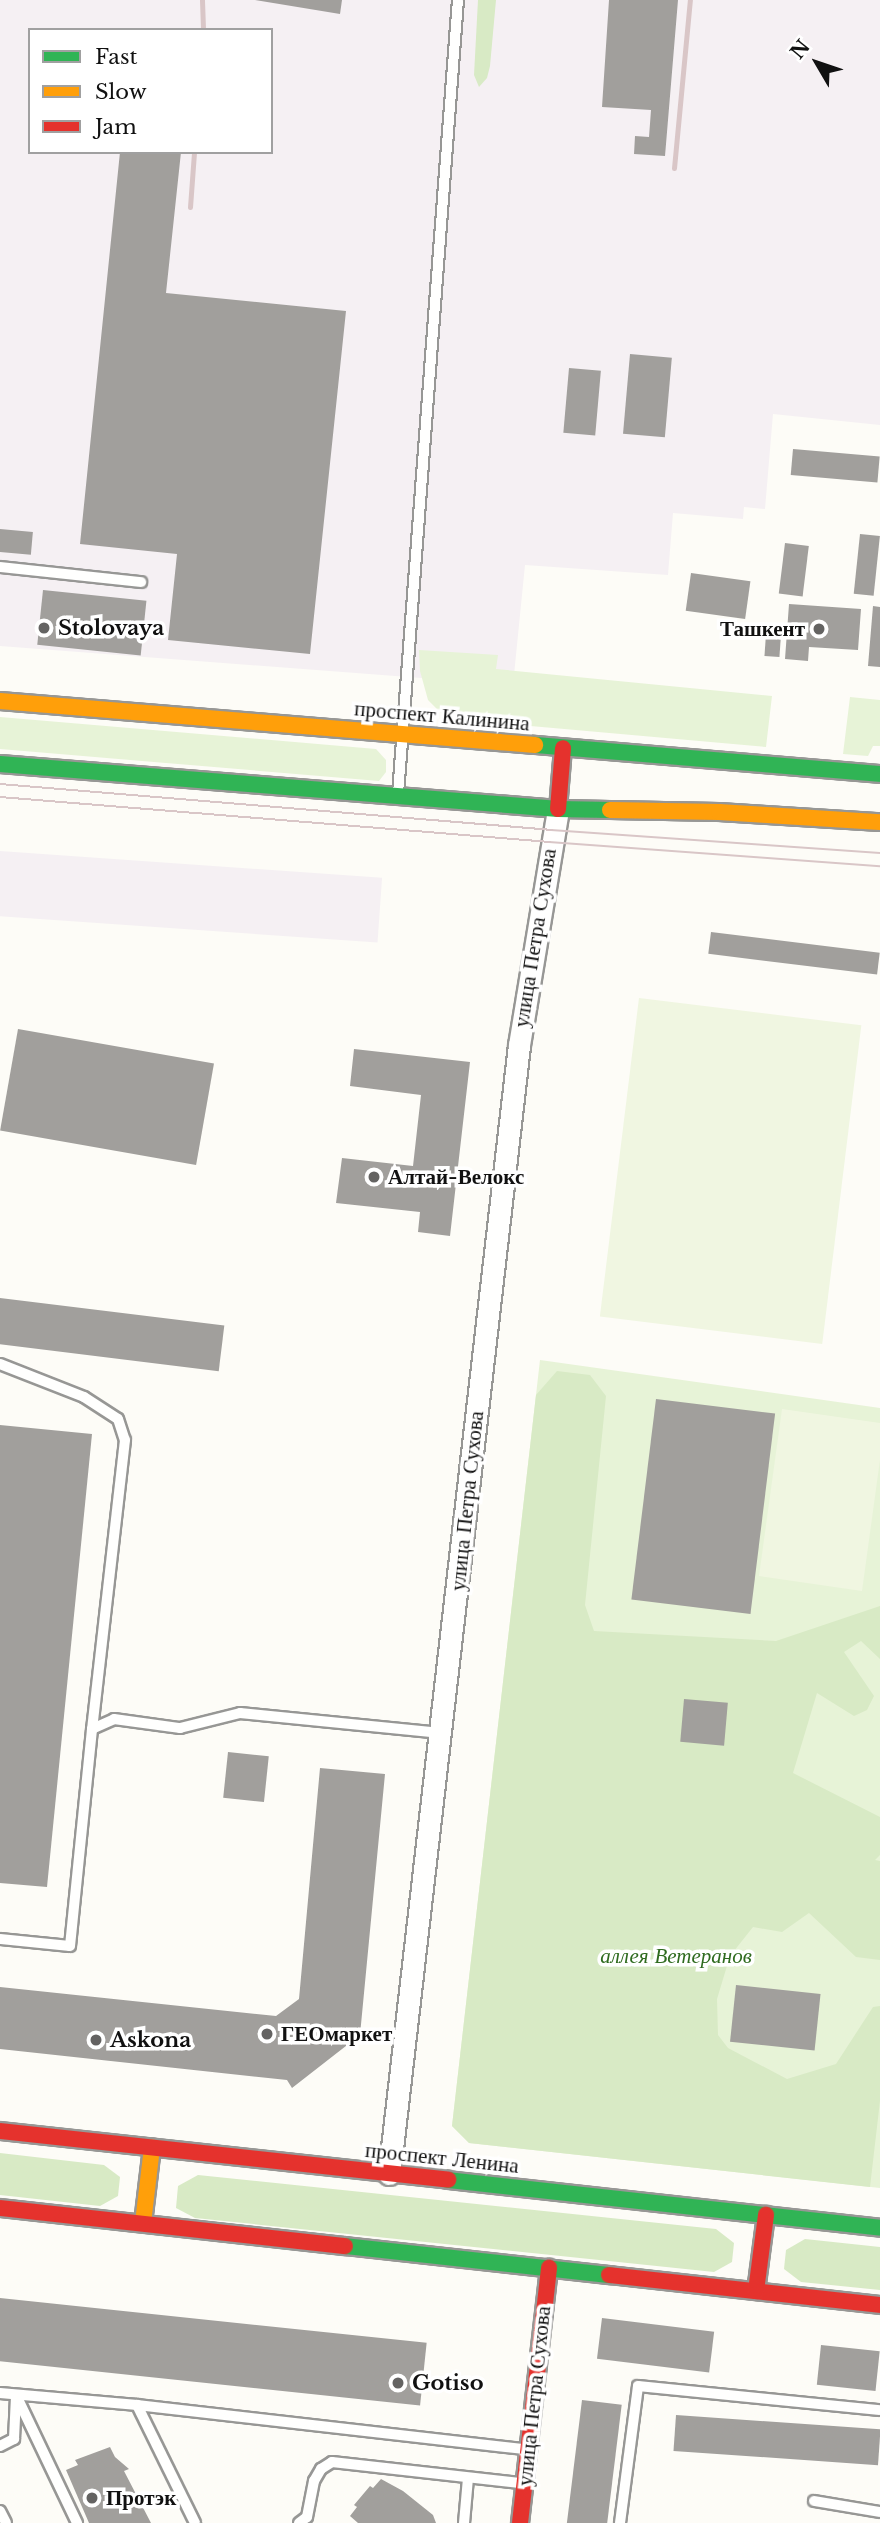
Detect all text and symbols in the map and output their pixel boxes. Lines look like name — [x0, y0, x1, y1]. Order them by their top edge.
legend — [28, 28, 273, 154]
north arrow — [782, 28, 852, 98]
text: N — [786, 35, 815, 64]
text: Fast — [95, 44, 137, 70]
text: Slow — [95, 79, 147, 105]
text: Jam — [95, 114, 137, 140]
place label: Stolovaya — [58, 615, 164, 641]
place label: Ташкент — [720, 616, 805, 642]
marker: Stolovaya — [36, 620, 52, 636]
marker: Ташкент — [811, 621, 827, 637]
street label: проспект Калинина — [353, 696, 531, 736]
street label: улица Петра Сухова — [508, 847, 562, 1029]
place label: Алтай-Велокс — [388, 1164, 524, 1190]
marker: Алтай-Велокс — [366, 1169, 382, 1185]
street label: улица Петра Сухова — [445, 1410, 489, 1592]
park label: аллея Ветеранов — [600, 1943, 752, 1969]
place label: ГЕОмаркет — [281, 2021, 392, 2047]
marker: ГЕОмаркет — [259, 2026, 275, 2042]
place label: Askona — [110, 2027, 191, 2053]
marker: Askona — [88, 2032, 104, 2048]
street label: проспект Ленина — [364, 2137, 520, 2179]
street label: улица Петра Сухова — [512, 2305, 556, 2487]
place label: Gotiso — [412, 2370, 484, 2396]
marker: Gotiso — [390, 2375, 406, 2391]
place label: Протэк — [106, 2485, 176, 2511]
marker: Протэк — [84, 2490, 100, 2506]

